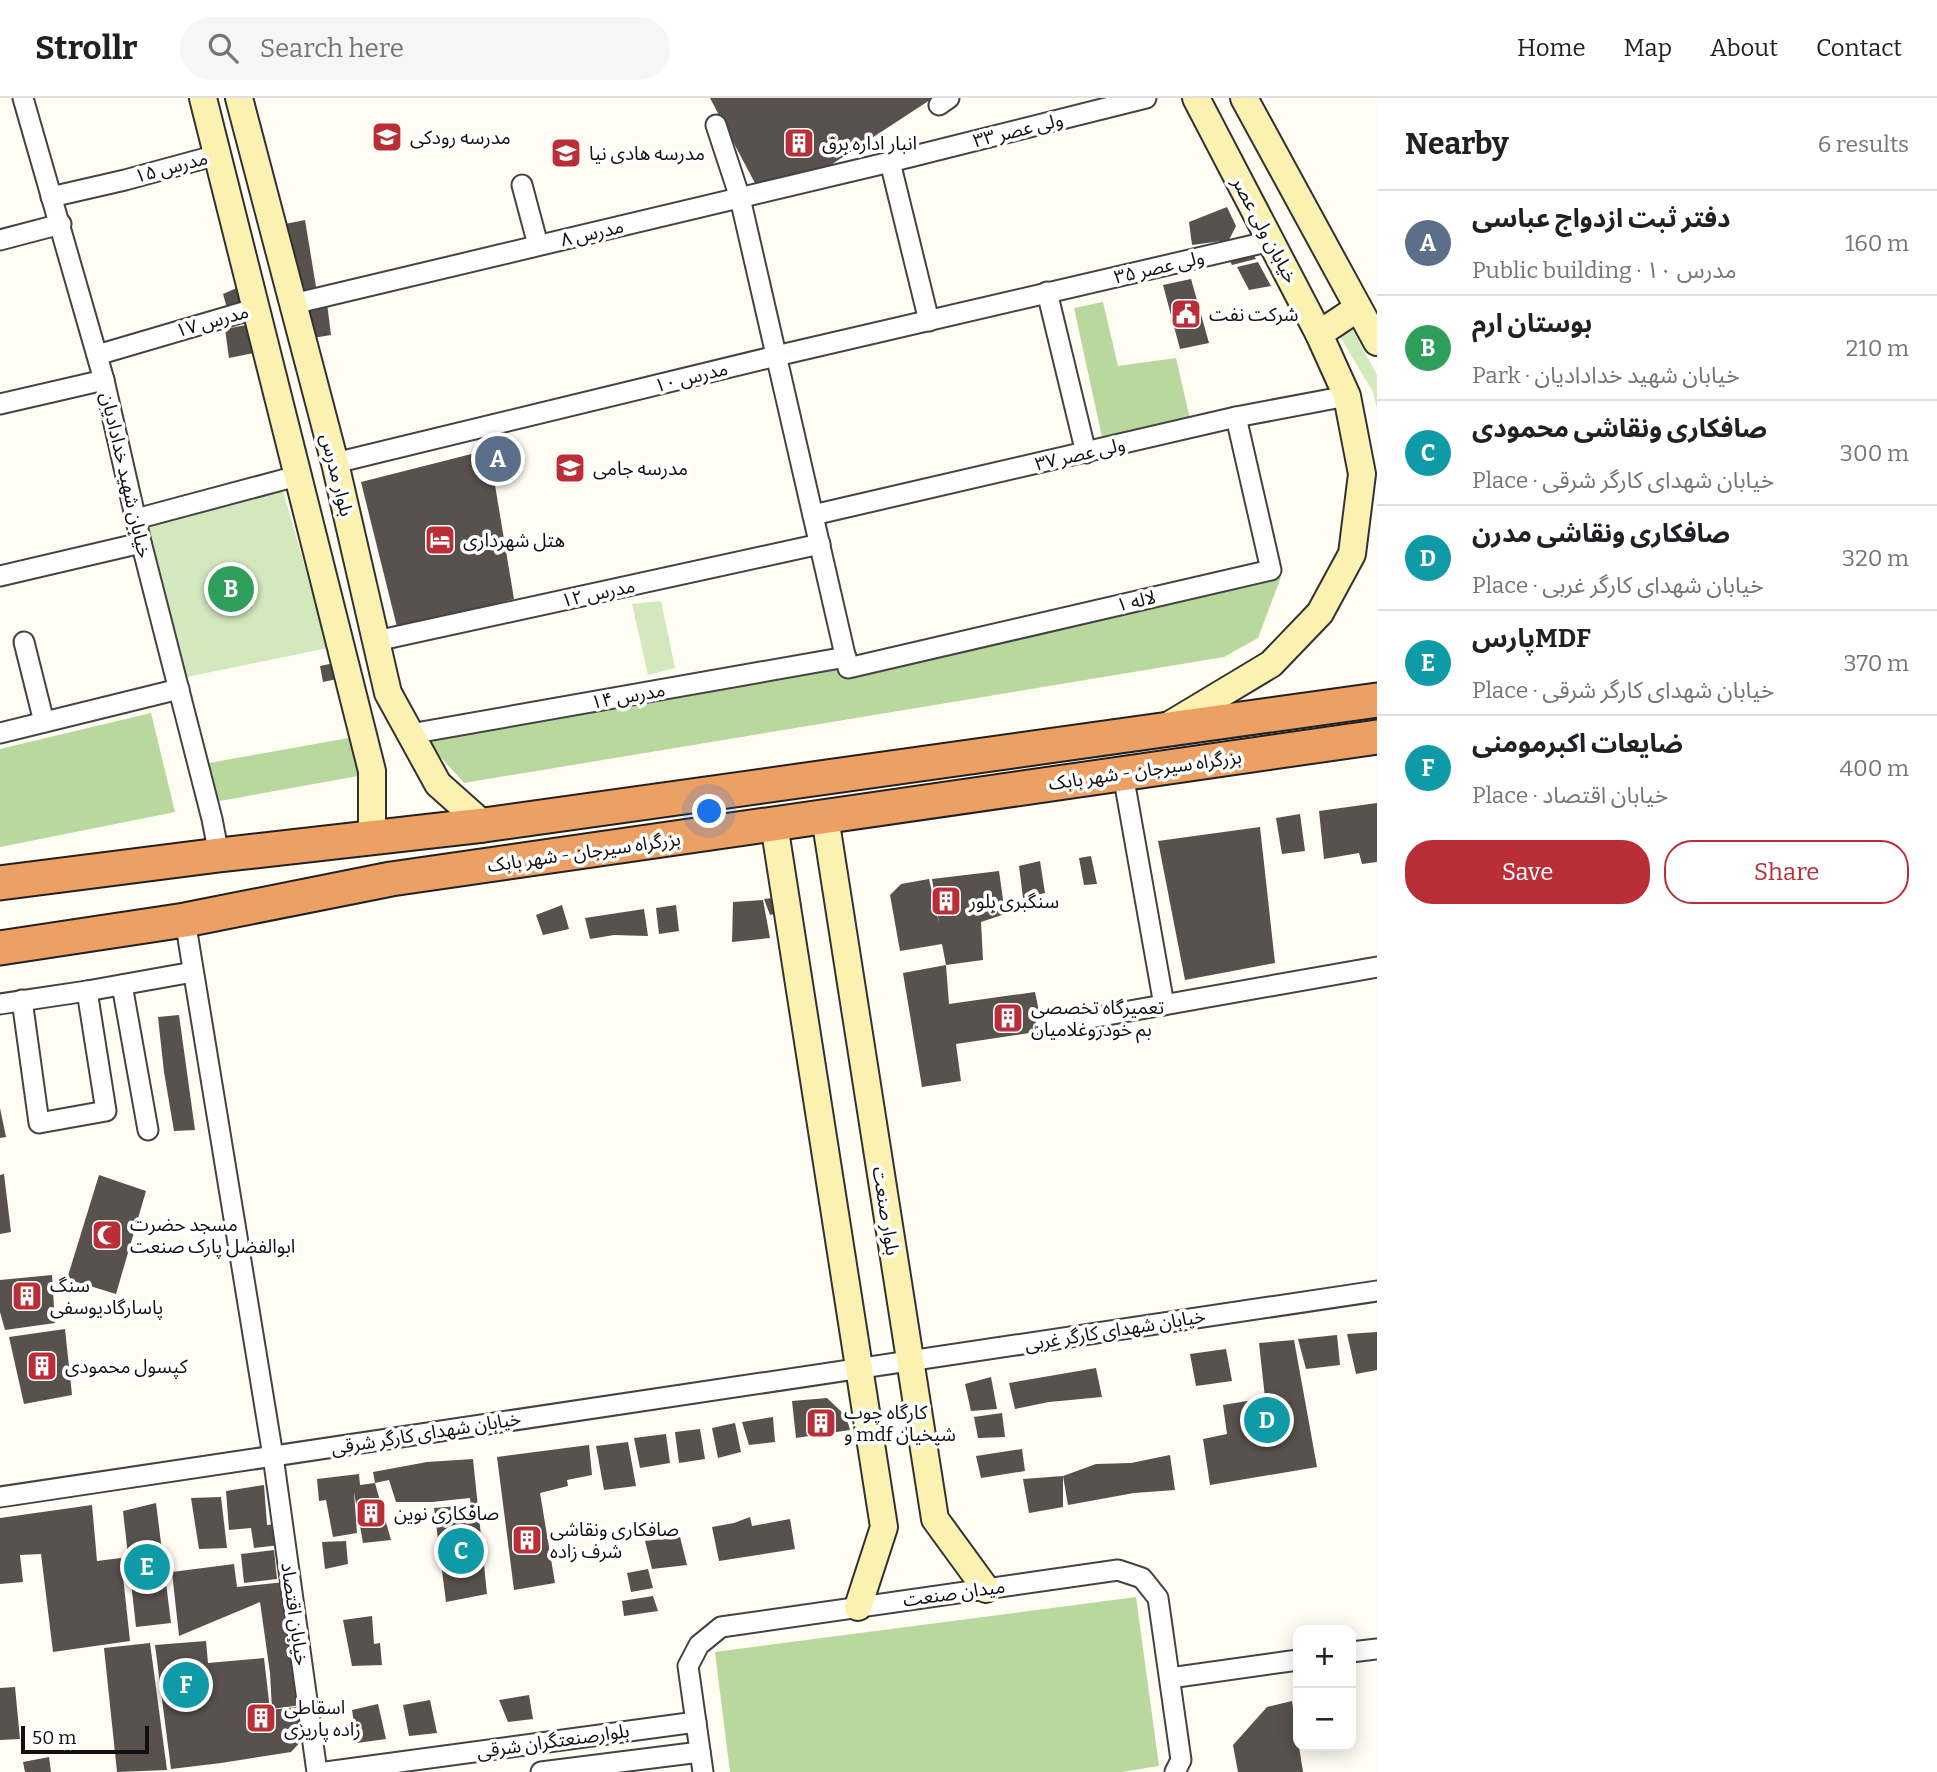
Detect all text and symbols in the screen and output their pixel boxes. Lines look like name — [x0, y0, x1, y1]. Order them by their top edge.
search box — [180, 17, 670, 80]
text: Strollr — [35, 28, 138, 68]
icon: search — [204, 29, 242, 67]
text: Search here — [260, 33, 404, 64]
text: Home — [1517, 34, 1586, 62]
text: Map — [1624, 34, 1672, 62]
text: About — [1710, 34, 1778, 62]
text: Contact — [1816, 34, 1902, 62]
street label: ولی عصر ۳۳ — [971, 108, 1065, 152]
school or university icon: مدرسه رودکی — [370, 120, 404, 154]
place label: مدرسه رودکی — [410, 126, 511, 149]
building icon: انبار اداره برق — [782, 126, 816, 160]
text: Nearby — [1405, 126, 1509, 162]
text: 6 results — [1818, 130, 1909, 158]
place label: انبار اداره برق — [822, 132, 917, 155]
school or university icon: مدرسه هادی نیا — [549, 136, 583, 170]
place label: مدرسه هادی نیا — [589, 142, 705, 165]
street label: مدرس ۱۵ — [132, 146, 210, 188]
street label: خیابان ولی عصر — [1227, 172, 1303, 287]
text: دفتر ثبت ازدواج عباسی — [1472, 203, 1731, 234]
street label: مدرس ۸ — [558, 215, 626, 251]
text: A — [1420, 229, 1436, 257]
text: 160 m — [1845, 229, 1909, 257]
street label: ولی عصر ۳۵ — [1112, 245, 1206, 289]
text: Public building · مدرس ۱۰ — [1472, 256, 1737, 284]
public building icon: شرکت نفت — [1169, 297, 1203, 331]
street label: مدرس ۱۷ — [173, 300, 251, 342]
place label: شرکت نفت — [1209, 303, 1298, 326]
text: بوستان ارم — [1472, 308, 1592, 339]
text: B — [1421, 334, 1435, 362]
text: 210 m — [1846, 334, 1909, 362]
street label: مدرس ۱۰ — [652, 357, 730, 397]
text: Park · خیابان شهید خدادادیان — [1472, 361, 1740, 389]
street label: خیابان شهید خدادادیان — [96, 390, 156, 560]
text: صافکاری ونقاشی محمودی — [1472, 413, 1767, 444]
street label: بلوار مدرس — [316, 431, 358, 519]
street label: ولی عصر ۳۷ — [1033, 432, 1127, 476]
pin: A — [475, 433, 521, 485]
text: C — [1421, 439, 1435, 467]
text: 300 m — [1840, 439, 1909, 467]
school or university icon: مدرسه جامی — [553, 451, 587, 485]
place label: مدرسه جامی — [593, 457, 688, 480]
text: Place · خیابان شهدای کارگر شرقی — [1472, 466, 1774, 494]
text: صافکاری ونقاشی مدرن — [1472, 518, 1730, 549]
hotel icon: هتل شهرداری — [423, 523, 457, 557]
place label: هتل شهرداری — [463, 529, 565, 552]
text: D — [1420, 544, 1436, 572]
text: 320 m — [1842, 544, 1909, 572]
pin: B — [208, 563, 254, 615]
text: Place · خیابان شهدای کارگر غربی — [1472, 571, 1764, 599]
street label: مدرس ۱۲ — [559, 574, 637, 612]
street label: لاله ۱ — [1114, 585, 1158, 617]
text: پارسMDF — [1472, 623, 1591, 654]
text: E — [1421, 649, 1435, 677]
text: 370 m — [1843, 649, 1909, 677]
text: Place · خیابان شهدای کارگر شرقی — [1472, 676, 1774, 704]
street label: مدرس ۱۴ — [589, 678, 667, 714]
text: ضایعات اکبرمومنی — [1472, 728, 1683, 759]
street label: بزرگراه سیرجان - شهر بابک — [1047, 745, 1243, 795]
text: F — [1422, 754, 1434, 782]
text: 400 m — [1840, 754, 1909, 782]
text: Place · خیابان اقتصاد — [1472, 781, 1668, 809]
your location — [692, 794, 726, 828]
street label: بزرگراه سیرجان - شهر بابک — [486, 827, 682, 877]
button: Save — [1405, 840, 1650, 904]
button: Share — [1664, 840, 1909, 904]
building icon: سنگبری بلور — [929, 884, 963, 918]
place label: سنگبری بلور — [968, 890, 1059, 913]
place label: تعمیرگاه تخصصی بم خودروغلامیان — [1031, 996, 1164, 1044]
building icon: تعمیرگاه تخصصی بم خودروغلامیان — [991, 1001, 1025, 1035]
street label: بلوار صنعت — [868, 1165, 904, 1257]
place label: مسجد حضرت ابوالفضل پارک صنعت — [130, 1213, 295, 1259]
mosque icon: مسجد حضرت ابوالفضل پارک صنعت — [90, 1218, 124, 1252]
place label: سنگ پاسارگادیوسفی — [50, 1274, 163, 1320]
building icon: سنگ پاسارگادیوسفی — [10, 1279, 44, 1313]
street label: خیابان شهدای کارگر غربی — [1023, 1304, 1207, 1356]
building icon: کپسول محمودی — [25, 1349, 59, 1383]
place label: کپسول محمودی — [65, 1355, 189, 1379]
pin: D — [1244, 1394, 1290, 1446]
place label: کارگاه چوب و mdf شیخیان — [844, 1401, 956, 1446]
building icon: کارگاه چوب و mdf شیخیان — [804, 1406, 838, 1440]
street label: خیابان شهدای کارگر شرقی — [330, 1407, 522, 1459]
building icon: صافکاری نوین — [354, 1496, 388, 1530]
place label: صافکاری نوین — [394, 1502, 499, 1525]
place label: صافکاری ونقاشی شرف زاده — [550, 1518, 679, 1563]
building icon: صافکاری ونقاشی شرف زاده — [510, 1523, 544, 1557]
pin: C — [438, 1525, 484, 1577]
pin: E — [124, 1541, 170, 1593]
street label: خیابان اقتصاد — [276, 1561, 314, 1667]
street label: میدان صنعت — [901, 1574, 1007, 1612]
map controls — [1293, 1625, 1356, 1751]
button: + — [1293, 1625, 1356, 1688]
pin: F — [163, 1659, 209, 1711]
button: − — [1293, 1688, 1356, 1751]
place label: اسقاطی زاده پاریزی — [284, 1696, 361, 1742]
building icon: اسقاطی زاده پاریزی — [244, 1701, 278, 1735]
street label: بلوارصنعتگران شرقی — [475, 1719, 631, 1763]
scale bar — [21, 1723, 149, 1755]
text: 50 m — [32, 1726, 76, 1749]

